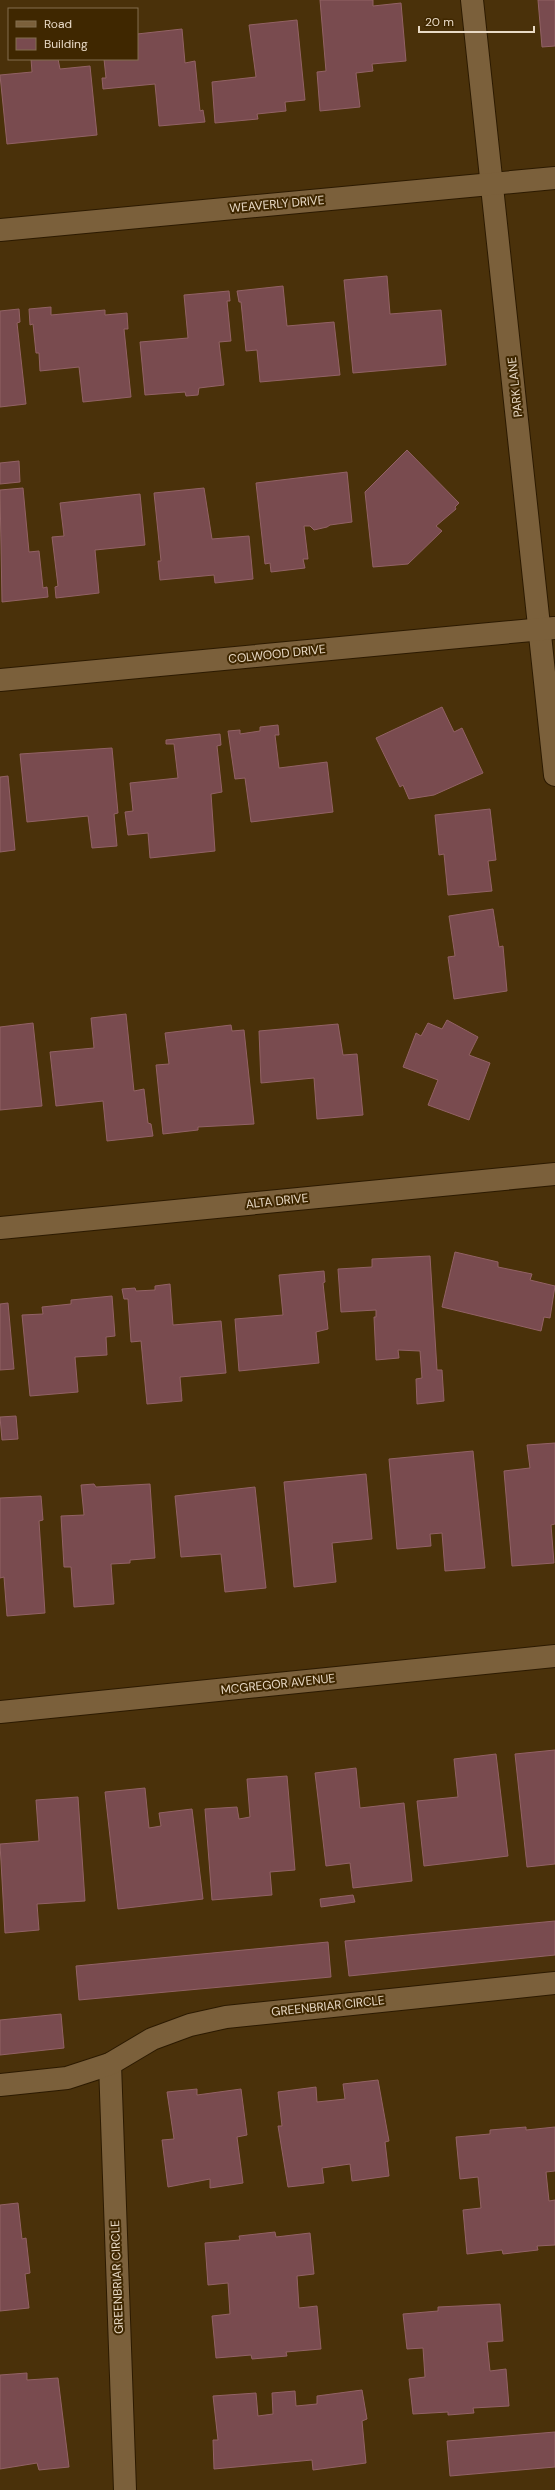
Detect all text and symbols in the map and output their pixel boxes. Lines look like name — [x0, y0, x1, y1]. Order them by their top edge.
legend — [8, 8, 138, 60]
scale bar — [419, 8, 534, 34]
text: 20 m — [425, 14, 454, 30]
text: Road — [44, 16, 72, 32]
text: Building — [44, 36, 88, 52]
street label: WEAVERLY DRIVE — [229, 192, 325, 216]
street label: PARK LANE — [504, 356, 526, 418]
street label: COLWOOD DRIVE — [228, 641, 327, 667]
street label: ALTA DRIVE — [245, 1190, 309, 1212]
street label: MCGREGOR AVENUE — [220, 1670, 336, 1698]
street label: GREENBRIAR CIRCLE — [271, 1992, 386, 2020]
street label: GREENBRIAR CIRCLE — [107, 2220, 127, 2334]

